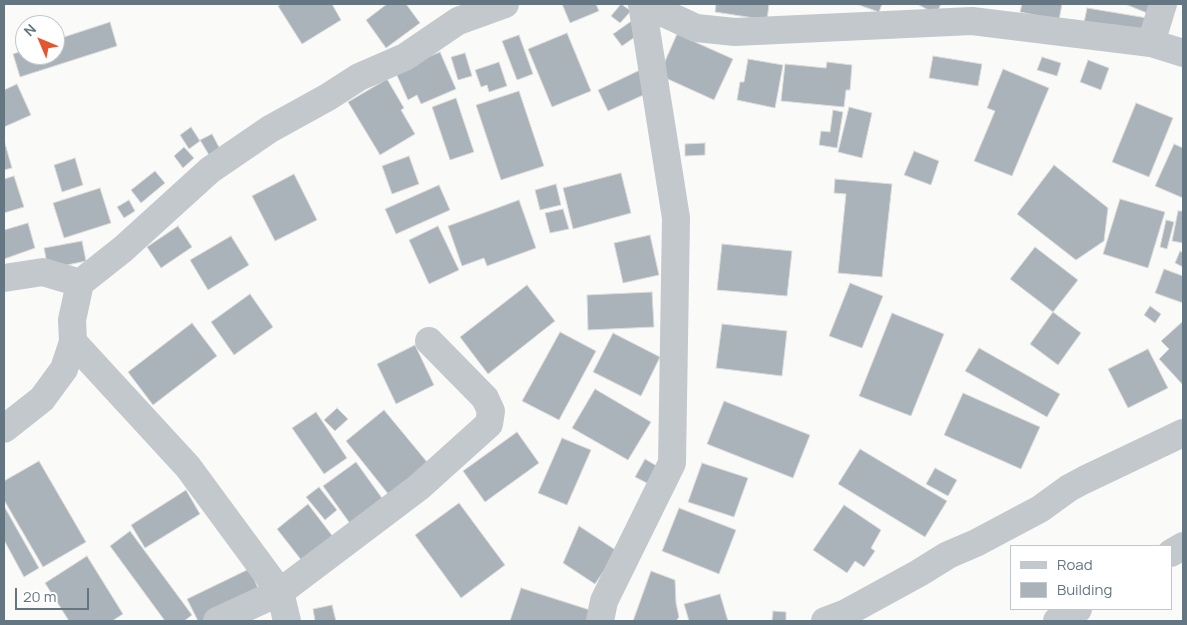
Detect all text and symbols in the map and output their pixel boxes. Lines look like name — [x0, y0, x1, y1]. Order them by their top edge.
north arrow — [15, 15, 65, 65]
text: N — [19, 19, 40, 40]
legend — [1010, 545, 1172, 610]
text: Road — [1057, 554, 1093, 575]
scale bar — [18, 578, 91, 610]
text: Building — [1057, 579, 1112, 600]
text: 20 m — [23, 586, 56, 607]

